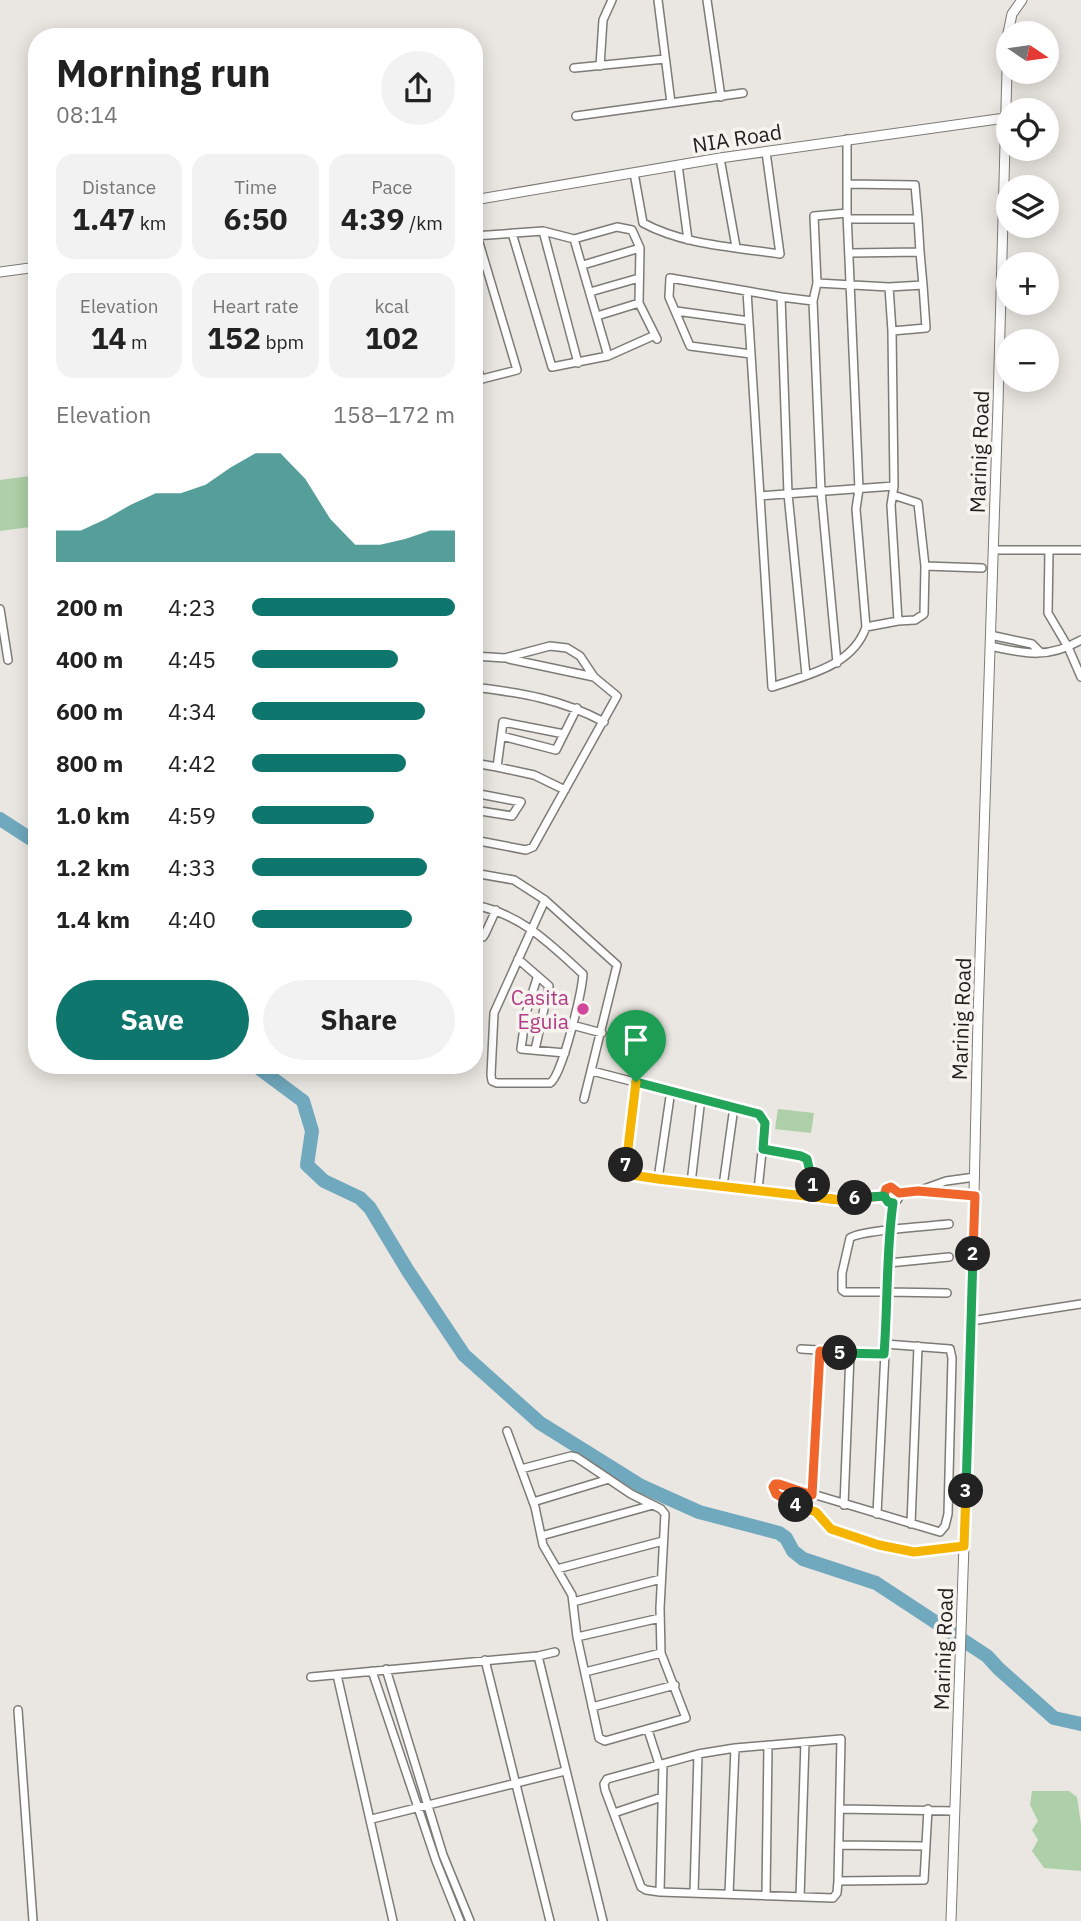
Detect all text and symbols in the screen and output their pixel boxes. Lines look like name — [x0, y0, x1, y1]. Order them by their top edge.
north arrow — [996, 21, 1059, 84]
map controls — [996, 21, 1059, 392]
text: Morning run — [56, 48, 271, 97]
button: share — [381, 51, 455, 125]
button: locate — [996, 98, 1059, 161]
text: 08:14 — [56, 99, 118, 129]
street label: NIA Road — [690, 117, 784, 159]
text: Distance — [82, 175, 156, 199]
text: Time — [234, 175, 277, 199]
text: Pace — [371, 175, 413, 199]
button: layers — [996, 175, 1059, 238]
text: 1.47 — [72, 199, 135, 238]
text: 6:50 — [224, 199, 287, 238]
text: 4:39 — [341, 199, 405, 238]
text: km — [135, 211, 166, 235]
text: /km — [405, 211, 443, 235]
button: + — [996, 252, 1059, 315]
text: Elevation — [80, 294, 159, 318]
text: Heart rate — [212, 294, 299, 318]
text: kcal — [375, 294, 409, 318]
text: 14 — [91, 318, 127, 357]
text: 152 — [207, 318, 261, 357]
text: 102 — [365, 318, 419, 357]
button: − — [996, 329, 1059, 392]
text: m — [127, 330, 148, 354]
text: bpm — [261, 330, 304, 354]
street label: Marinig Road — [963, 390, 995, 514]
text: Elevation — [56, 399, 151, 429]
text: 158–172 m — [333, 399, 455, 429]
text: 200 m — [56, 592, 123, 622]
text: 4:23 — [168, 592, 216, 622]
text: 400 m — [56, 644, 123, 674]
text: 4:45 — [168, 644, 216, 674]
text: 600 m — [56, 696, 123, 726]
text: 4:34 — [168, 696, 216, 726]
text: 800 m — [56, 748, 123, 778]
text: 4:42 — [168, 748, 216, 778]
text: 1.0 km — [56, 800, 130, 830]
text: 4:59 — [168, 800, 216, 830]
text: 1.2 km — [56, 852, 130, 882]
text: 4:33 — [168, 852, 216, 882]
text: 1.4 km — [56, 904, 130, 934]
text: 4:40 — [168, 904, 216, 934]
street label: Marinig Road — [945, 957, 977, 1081]
button: Save — [56, 980, 249, 1060]
button: Share — [263, 980, 455, 1060]
place label: Casita Eguia — [511, 983, 569, 1035]
marker: Casita Eguia — [575, 1001, 591, 1017]
pin — [606, 1010, 666, 1082]
icon: arrive — [617, 1021, 655, 1059]
pin: 7 — [608, 1148, 644, 1182]
text: 7 — [620, 1152, 631, 1176]
pin: 1 — [796, 1168, 830, 1202]
text: 1 — [807, 1172, 818, 1196]
pin: 6 — [838, 1180, 872, 1216]
text: 6 — [849, 1185, 860, 1209]
pin: 2 — [956, 1236, 990, 1272]
text: 2 — [967, 1241, 978, 1265]
pin: 5 — [822, 1336, 858, 1370]
text: 5 — [834, 1340, 845, 1364]
pin: 3 — [948, 1474, 984, 1508]
text: 3 — [960, 1478, 971, 1502]
pin: 4 — [778, 1488, 814, 1522]
text: 4 — [790, 1492, 801, 1516]
street label: Marinig Road — [927, 1587, 959, 1711]

